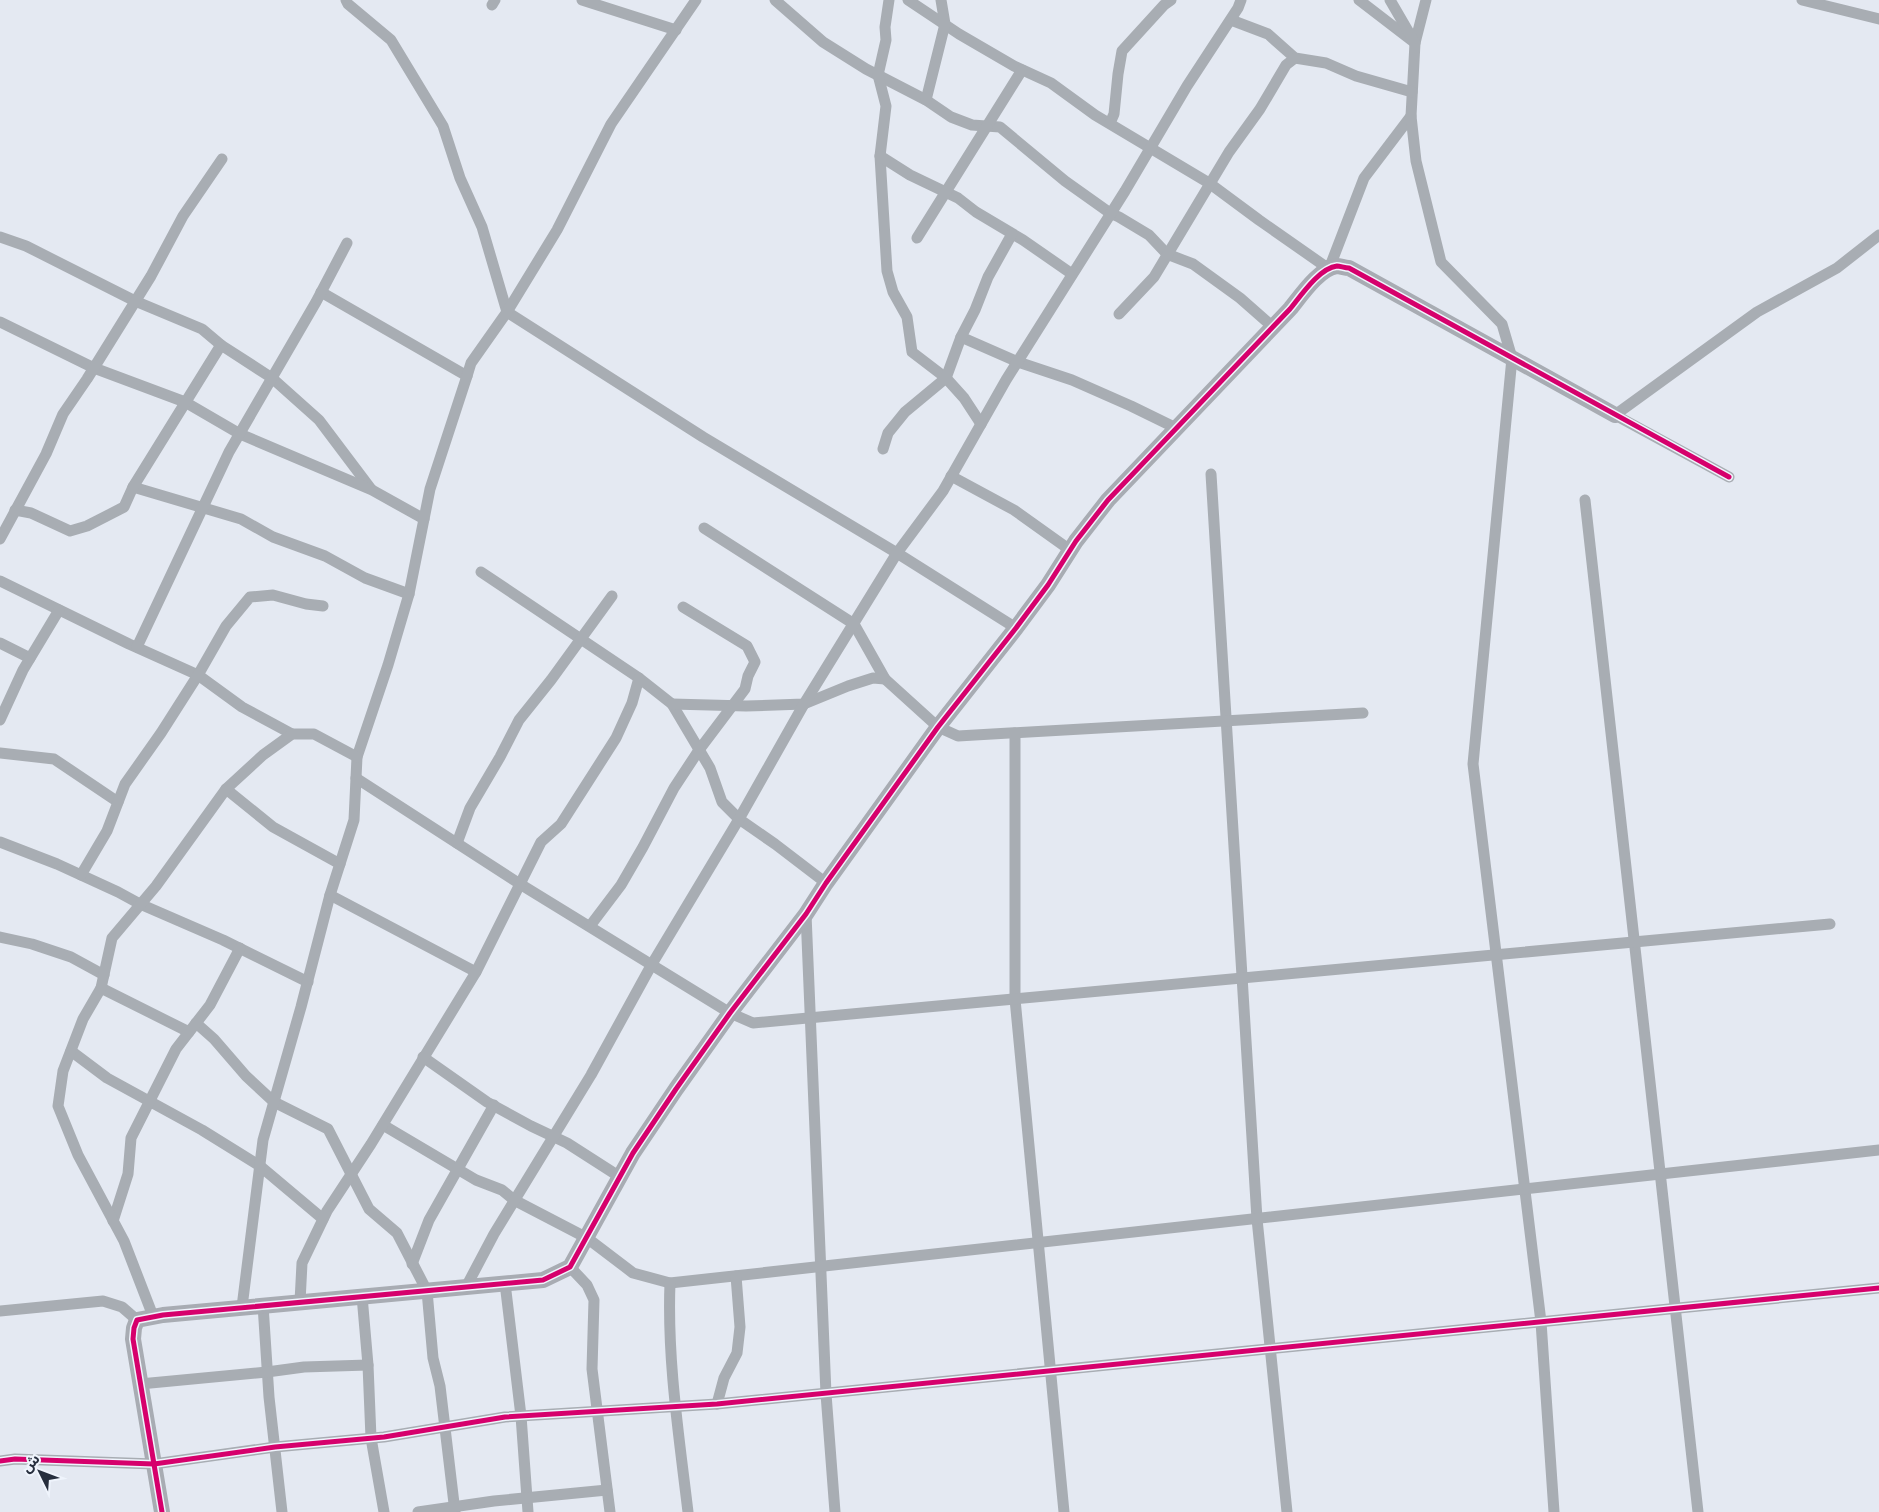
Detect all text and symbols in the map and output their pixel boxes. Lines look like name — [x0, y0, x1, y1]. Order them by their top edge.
north arrow — [15, 1447, 65, 1497]
text: ش — [18, 1451, 43, 1476]

